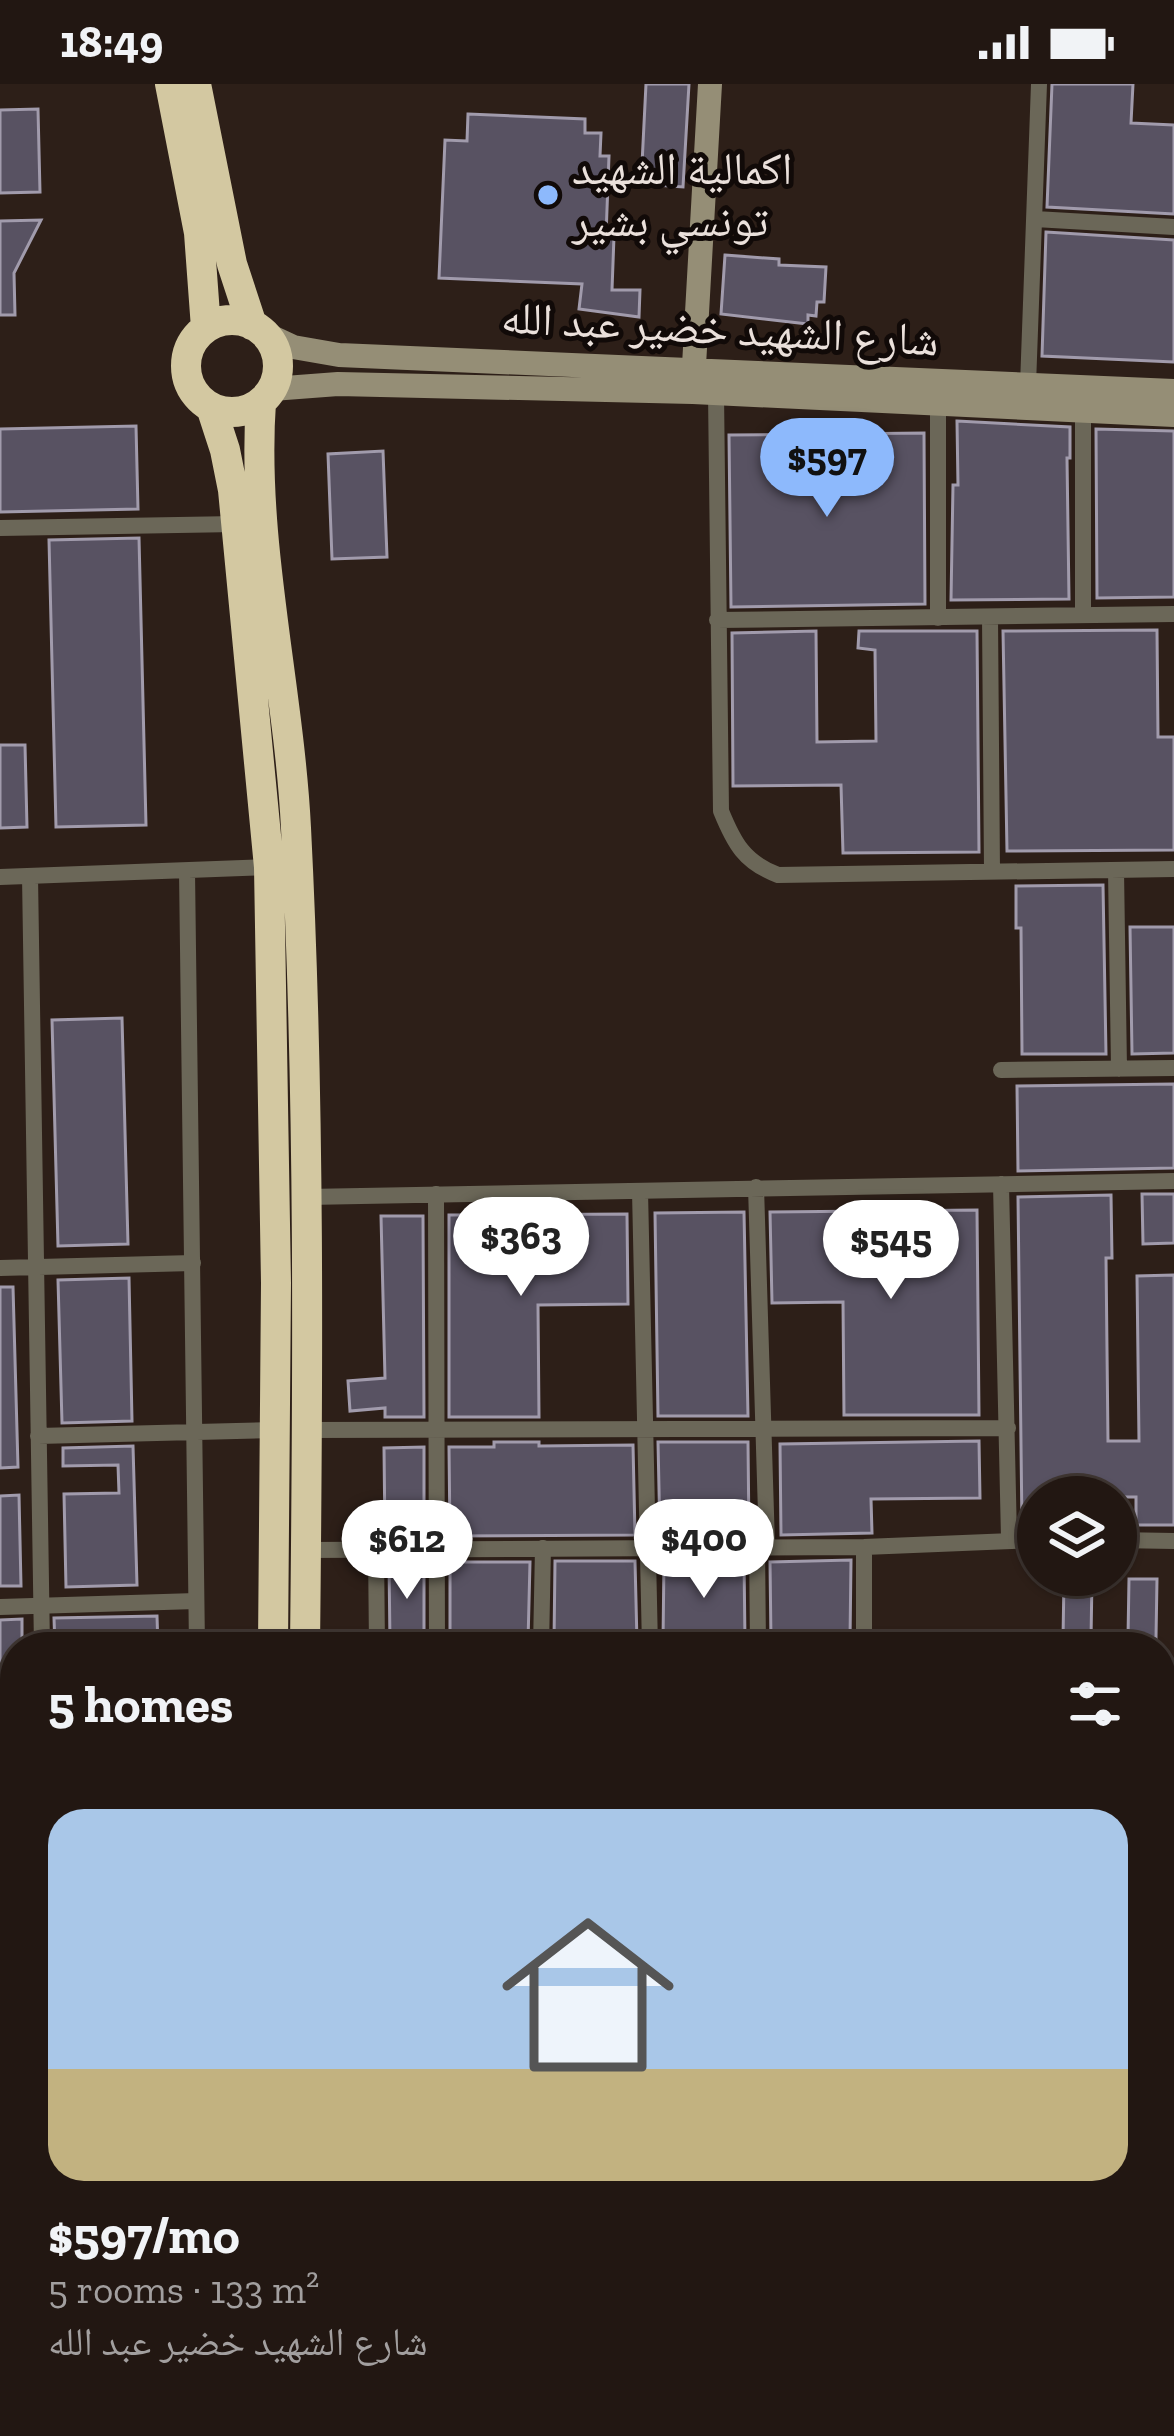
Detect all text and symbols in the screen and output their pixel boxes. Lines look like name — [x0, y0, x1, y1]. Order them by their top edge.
text: 18:49 — [60, 15, 163, 69]
place label: اكمالية الشهيد تونسي بشير — [571, 142, 792, 256]
marker: اكمالية الشهيد تونسي بشير — [535, 182, 561, 208]
street label: شارع الشهيد خضير عبد الله — [500, 291, 940, 368]
pin: $597 — [756, 418, 898, 520]
text: $597 — [787, 433, 867, 480]
pin: $363 — [450, 1197, 592, 1299]
pin: $545 — [820, 1200, 962, 1302]
text: $363 — [480, 1212, 562, 1259]
text: $545 — [850, 1215, 932, 1262]
map controls — [1017, 1476, 1137, 1596]
button: layers — [1017, 1476, 1137, 1596]
pin: $400 — [633, 1499, 775, 1601]
pin: $612 — [336, 1500, 478, 1602]
text: $400 — [661, 1514, 747, 1561]
text: $612 — [369, 1515, 445, 1562]
icon: filters — [1062, 1671, 1128, 1737]
text: 5 homes — [48, 1674, 233, 1735]
icon: home — [480, 1887, 696, 2103]
text: $597/mo — [48, 2205, 240, 2266]
text: 5 rooms · 133 m² — [48, 2266, 319, 2313]
text: شارع الشهيد خضير عبد الله — [48, 2318, 428, 2365]

